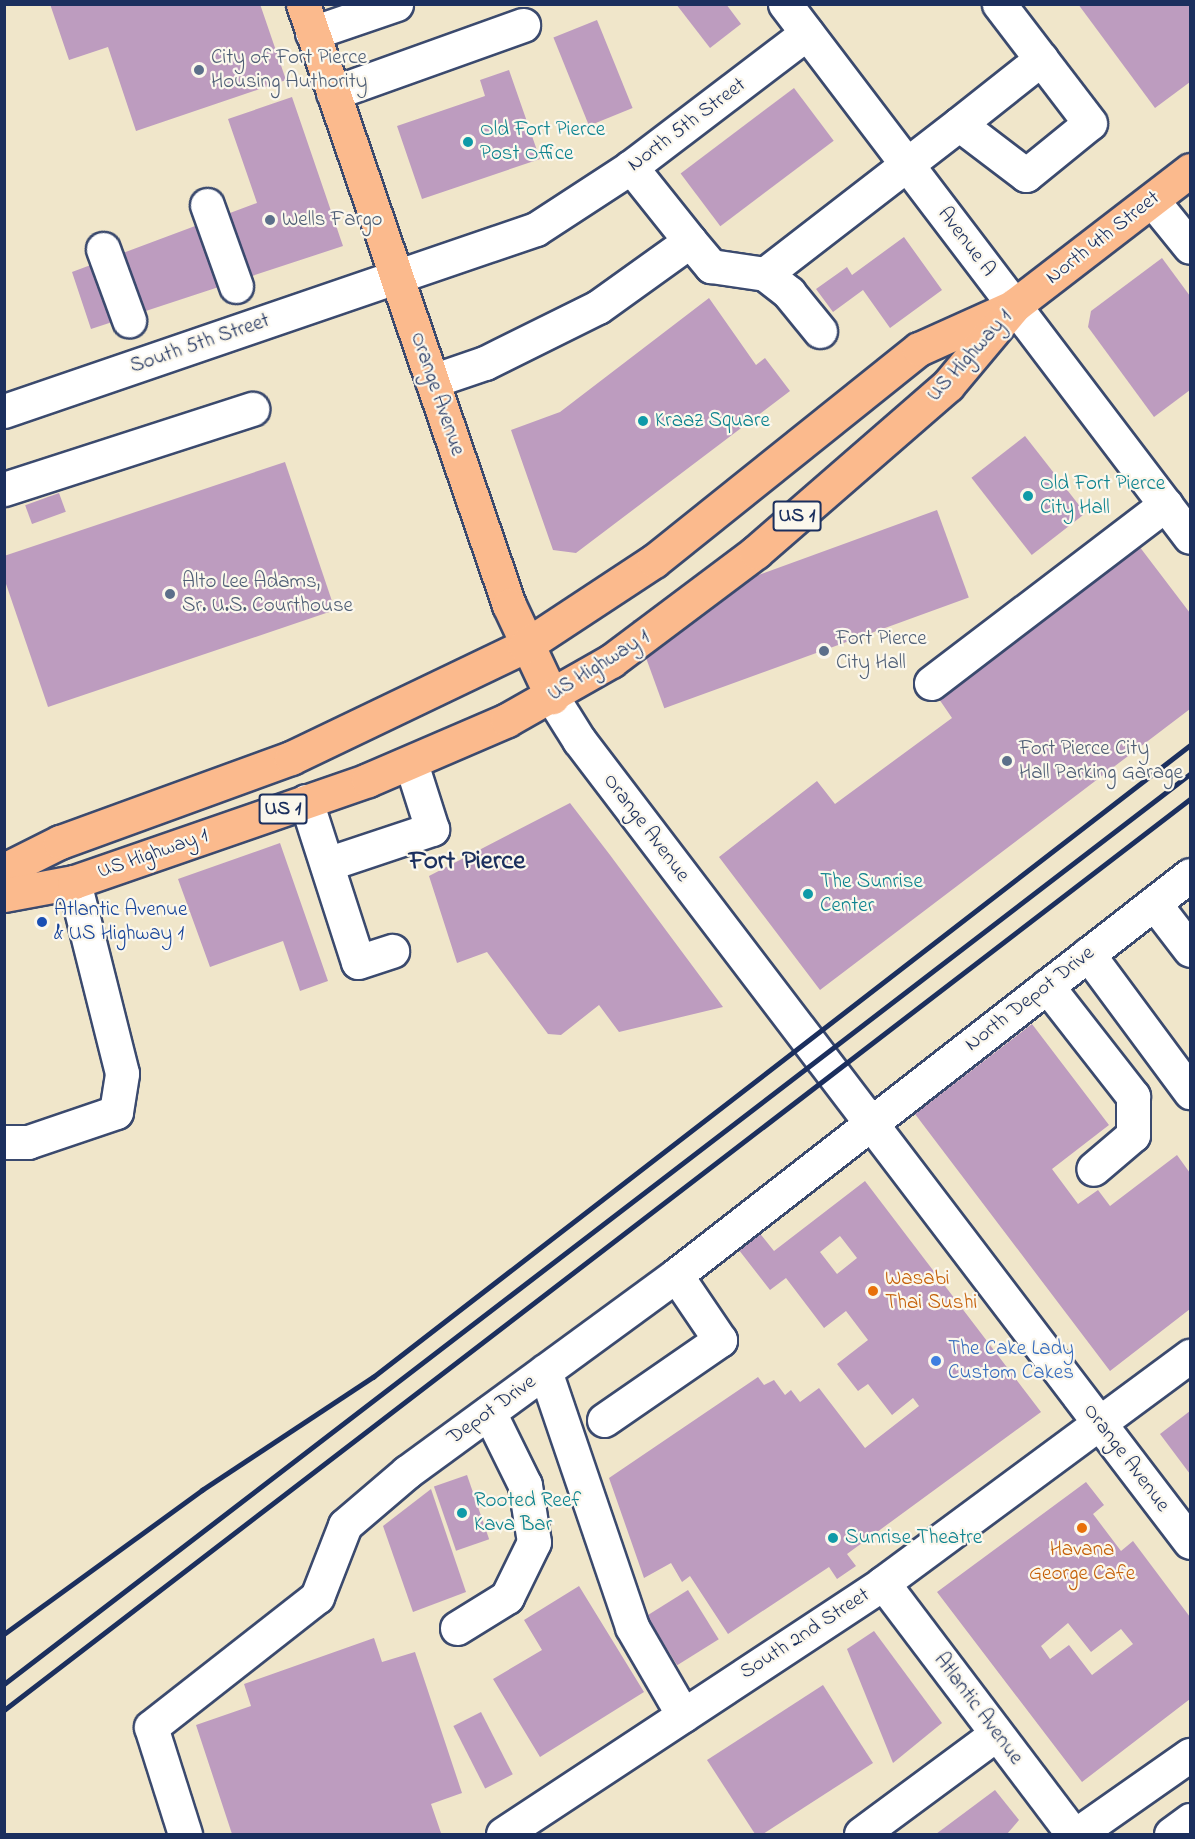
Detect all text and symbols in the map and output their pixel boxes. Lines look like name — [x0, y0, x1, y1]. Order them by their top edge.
place label: City of Fort Pierce Housing Authority — [211, 45, 367, 95]
marker: City of Fort Pierce Housing Authority — [192, 63, 206, 77]
street label: North 5th Street — [623, 72, 751, 178]
place label: Old Fort Pierce Post Office — [480, 117, 605, 167]
marker: Old Fort Pierce Post Office — [461, 135, 475, 149]
street label: North 4th Street — [1041, 186, 1165, 290]
street label: Avenue A — [932, 202, 1000, 282]
place label: Wells Fargo — [282, 207, 383, 233]
marker: Wells Fargo — [263, 213, 277, 227]
street label: US Highway 1 — [922, 305, 1018, 407]
street label: South 5th Street — [127, 308, 273, 380]
street label: Orange Avenue — [404, 329, 470, 459]
place label: Kraaz Square — [655, 408, 770, 434]
marker: Kraaz Square — [636, 414, 650, 428]
place label: Old Fort Pierce City Hall — [1040, 471, 1165, 521]
marker: Old Fort Pierce City Hall — [1021, 489, 1035, 503]
road number: US 1 — [772, 499, 822, 533]
place label: Alto Lee Adams, Sr. U.S. Courthouse — [182, 569, 353, 619]
marker: Alto Lee Adams, Sr. U.S. Courthouse — [163, 587, 177, 601]
street label: US Highway 1 — [543, 625, 655, 707]
place label: Fort Pierce City Hall — [836, 626, 927, 676]
marker: Fort Pierce City Hall — [817, 644, 831, 658]
place label: Fort Pierce City Hall Parking Garage — [1019, 736, 1183, 786]
marker: Fort Pierce City Hall Parking Garage — [1000, 754, 1014, 768]
street label: Orange Avenue — [597, 769, 695, 887]
road number: US 1 — [258, 792, 308, 826]
street label: US Highway 1 — [94, 823, 212, 885]
district label: Fort Pierce — [409, 846, 525, 878]
place label: The Sunrise Center — [820, 869, 923, 919]
marker: The Sunrise Center — [801, 887, 815, 901]
place label: Atlantic Avenue & US Highway 1 — [54, 897, 187, 947]
marker: Atlantic Avenue & US Highway 1 — [35, 915, 49, 929]
street label: North Depot Drive — [960, 941, 1100, 1057]
place label: Wasabi Thai Sushi — [885, 1266, 977, 1316]
marker: Wasabi Thai Sushi — [866, 1284, 880, 1298]
place label: The Cake Lady Custom Cakes — [948, 1336, 1074, 1386]
marker: The Cake Lady Custom Cakes — [929, 1354, 943, 1368]
street label: Depot Drive — [443, 1369, 541, 1451]
street label: Orange Avenue — [1077, 1399, 1175, 1517]
place label: Rooted Reef Kava Bar — [474, 1488, 581, 1538]
marker: Rooted Reef Kava Bar — [455, 1506, 469, 1520]
marker: Havana George Cafe — [1075, 1521, 1089, 1535]
place label: Sunrise Theatre — [845, 1525, 982, 1551]
marker: Sunrise Theatre — [826, 1531, 840, 1545]
place label: Havana George Cafe — [1029, 1537, 1135, 1587]
street label: South 2nd Street — [735, 1583, 875, 1685]
street label: Atlantic Avenue — [928, 1648, 1028, 1770]

